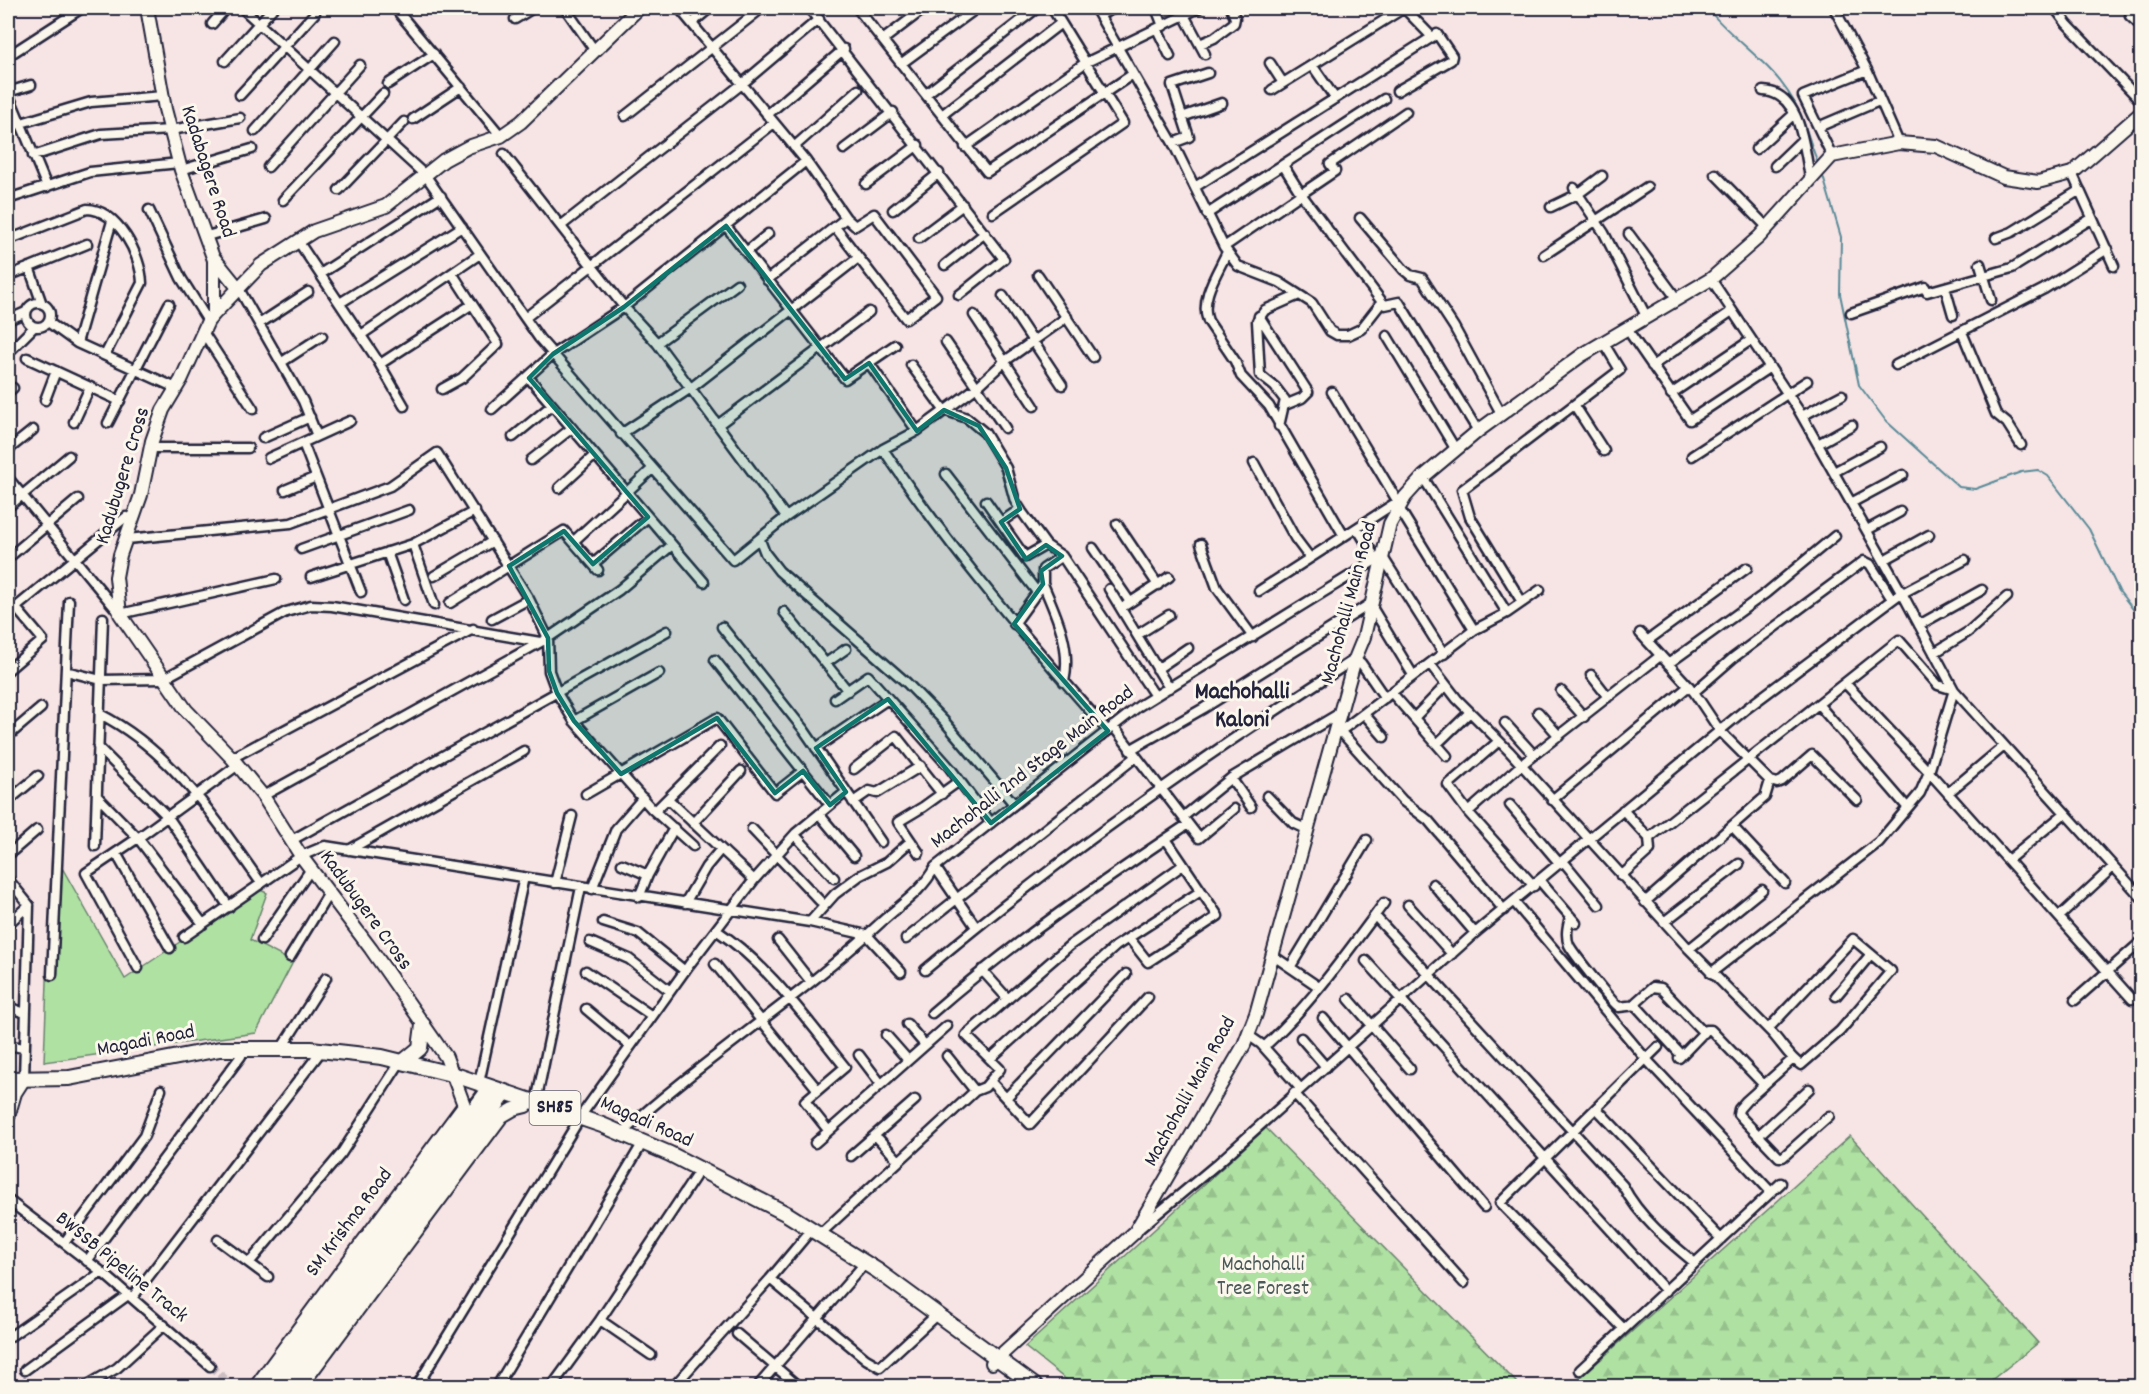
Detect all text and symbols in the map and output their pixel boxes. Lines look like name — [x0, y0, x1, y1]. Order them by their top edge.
street label: Kadabagere Road — [171, 102, 243, 242]
street label: Kadubugere Cross — [89, 404, 159, 548]
street label: Machohalli Main Road — [1314, 518, 1386, 688]
district label: Machohalli Kaloni — [1195, 676, 1290, 738]
street label: Machohalli 2nd Stage Main Road — [925, 679, 1141, 857]
street label: Kadubugere Cross — [311, 845, 419, 977]
street label: Machohalli Main Road — [1137, 1011, 1245, 1173]
street label: Magadi Road — [95, 1018, 197, 1066]
street label: Magadi Road — [595, 1089, 697, 1157]
road number: SH85 — [530, 1091, 580, 1125]
street label: SM Krishna Road — [299, 1162, 401, 1284]
street label: BWSSB Pipeline Track — [48, 1205, 194, 1331]
park label: Machohalli Tree Forest — [1217, 1251, 1309, 1305]

